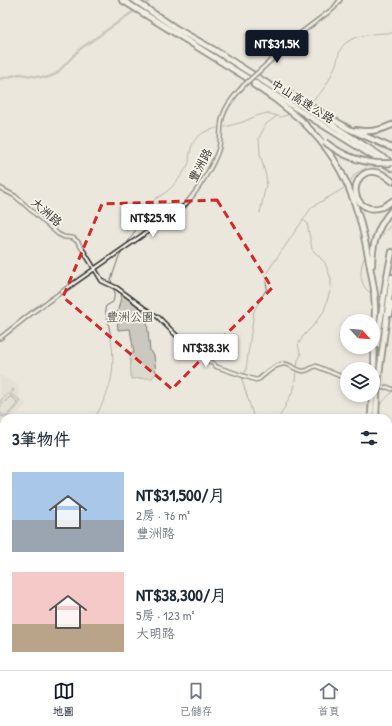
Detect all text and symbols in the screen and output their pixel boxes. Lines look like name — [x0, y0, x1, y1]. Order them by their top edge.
pin: NT$31.5K — [236, 30, 318, 64]
text: NT$31.5K — [254, 34, 300, 52]
street label: 中山高速公路 — [268, 75, 338, 127]
street label: 豐洲路 — [184, 145, 216, 185]
street label: 大洲路 — [28, 194, 66, 230]
pin: NT$25.9K — [112, 204, 194, 238]
text: NT$25.9K — [130, 208, 176, 226]
park label: 豐洲公園 — [106, 308, 154, 325]
north arrow — [340, 314, 380, 354]
map controls — [340, 314, 380, 402]
pin: NT$38.3K — [165, 334, 247, 368]
text: NT$38.3K — [183, 338, 229, 356]
button: layers — [340, 362, 380, 402]
text: 3筆物件 — [12, 427, 71, 450]
icon: filters — [358, 427, 380, 449]
text: NT$31,500/月 — [136, 483, 225, 506]
icon: home — [44, 488, 92, 536]
text: 2房 · 76 m² — [136, 506, 190, 524]
text: 豐洲路 — [136, 524, 175, 542]
text: NT$38,300/月 — [136, 583, 227, 606]
icon: home — [44, 588, 92, 636]
text: 5房 · 123 m² — [136, 606, 195, 624]
text: 大明路 — [136, 624, 175, 642]
tab: 地圖 — [53, 680, 75, 718]
tab: 已儲存 — [180, 680, 213, 718]
tab: 首頁 — [318, 680, 340, 718]

